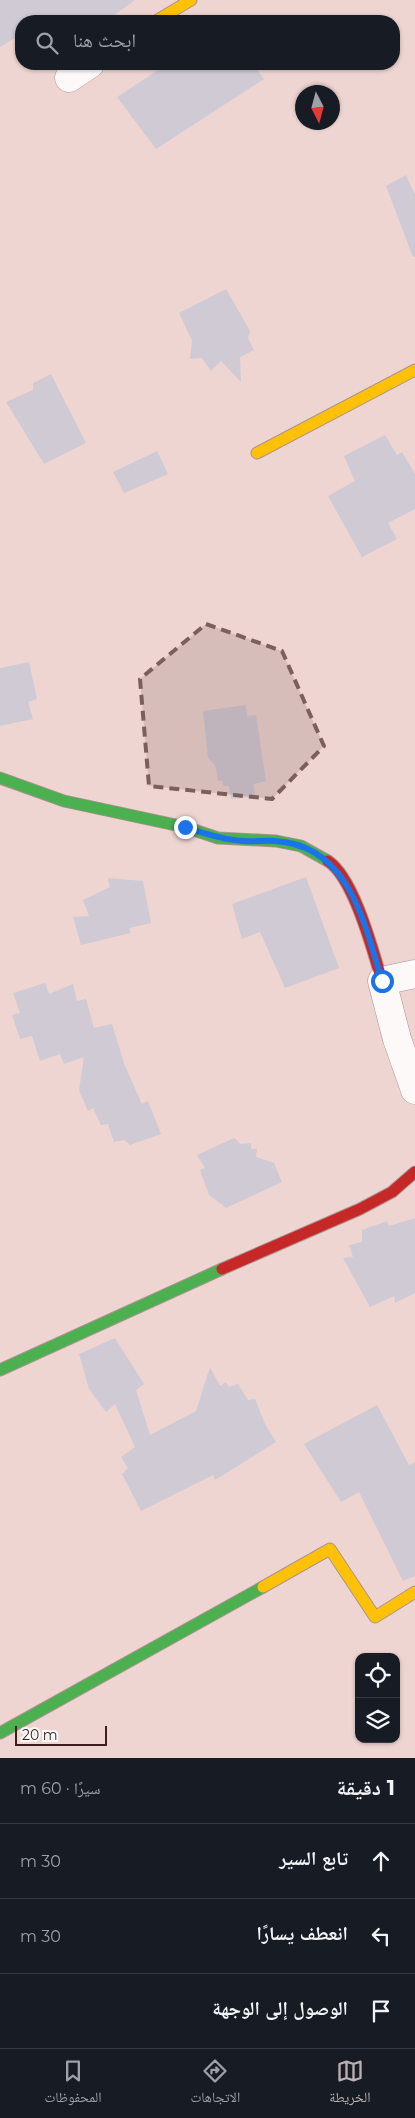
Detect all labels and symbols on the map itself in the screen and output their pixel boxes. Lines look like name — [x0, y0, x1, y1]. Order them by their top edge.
north arrow — [295, 85, 340, 130]
route end — [174, 816, 197, 839]
route start — [371, 970, 394, 993]
scale bar — [15, 1723, 108, 1746]

